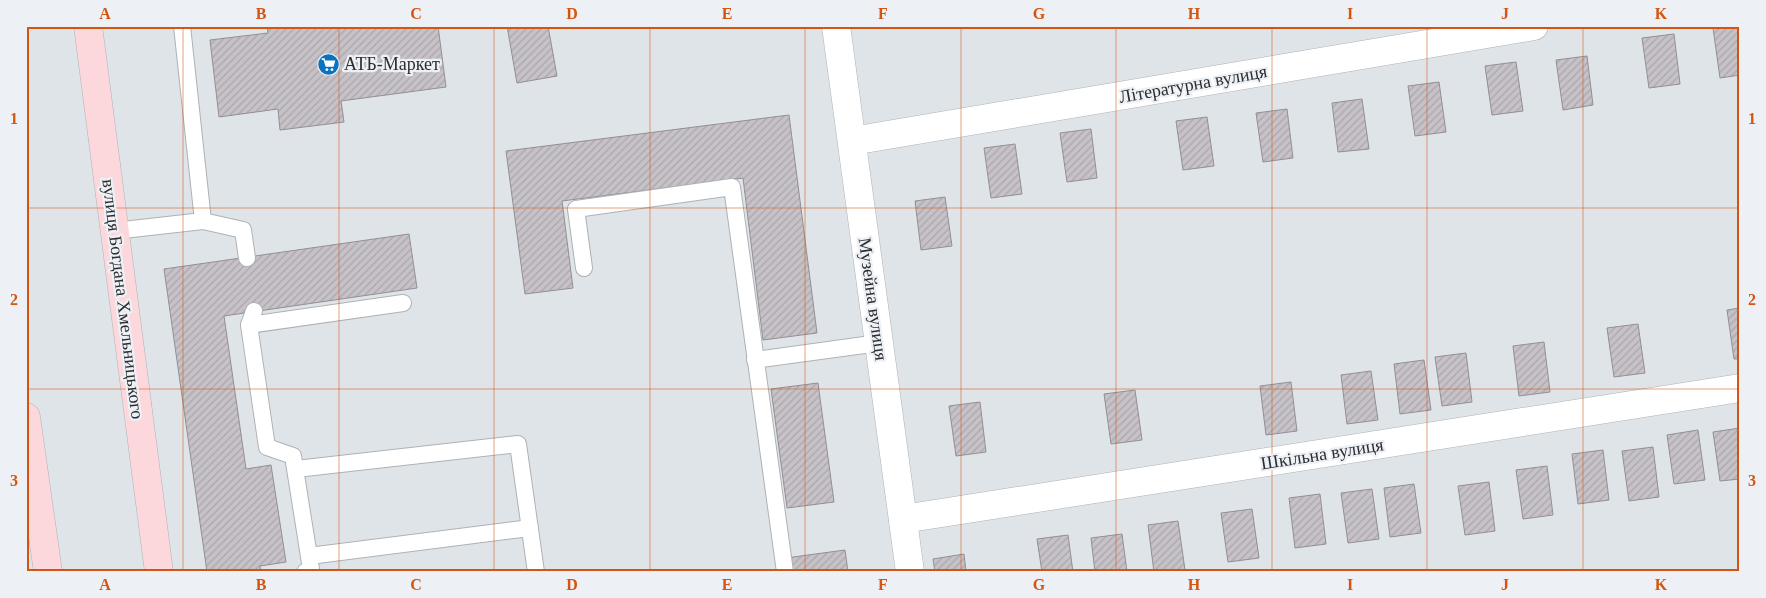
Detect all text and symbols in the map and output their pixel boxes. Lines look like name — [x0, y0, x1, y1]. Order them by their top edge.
text: A — [99, 5, 111, 22]
text: B — [256, 5, 267, 22]
text: C — [410, 5, 422, 22]
text: D — [566, 5, 578, 22]
text: E — [722, 5, 732, 22]
text: F — [878, 5, 888, 22]
text: G — [1033, 5, 1046, 22]
text: H — [1188, 5, 1201, 22]
text: I — [1347, 5, 1353, 22]
text: J — [1501, 5, 1509, 22]
text: K — [1655, 5, 1668, 22]
supermarket icon: АТБ-Маркет — [316, 52, 340, 76]
place label: АТБ-Маркет — [344, 54, 440, 74]
street label: Літературна вулиця — [1117, 61, 1269, 107]
text: 1 — [10, 110, 18, 127]
text: 1 — [1748, 110, 1756, 127]
street label: вулиця Богдана Хмельницького — [98, 178, 148, 420]
street label: Музейна вулиця — [854, 236, 892, 362]
text: 2 — [10, 291, 18, 308]
text: 2 — [1748, 291, 1756, 308]
street label: Шкільна вулиця — [1259, 434, 1385, 474]
text: 3 — [10, 472, 18, 489]
text: 3 — [1748, 472, 1756, 489]
text: A — [99, 576, 111, 593]
text: B — [256, 576, 267, 593]
text: C — [410, 576, 422, 593]
text: D — [566, 576, 578, 593]
text: E — [722, 576, 732, 593]
text: F — [878, 576, 888, 593]
text: G — [1033, 576, 1046, 593]
text: H — [1188, 576, 1201, 593]
text: I — [1347, 576, 1353, 593]
text: J — [1501, 576, 1509, 593]
text: K — [1655, 576, 1668, 593]

